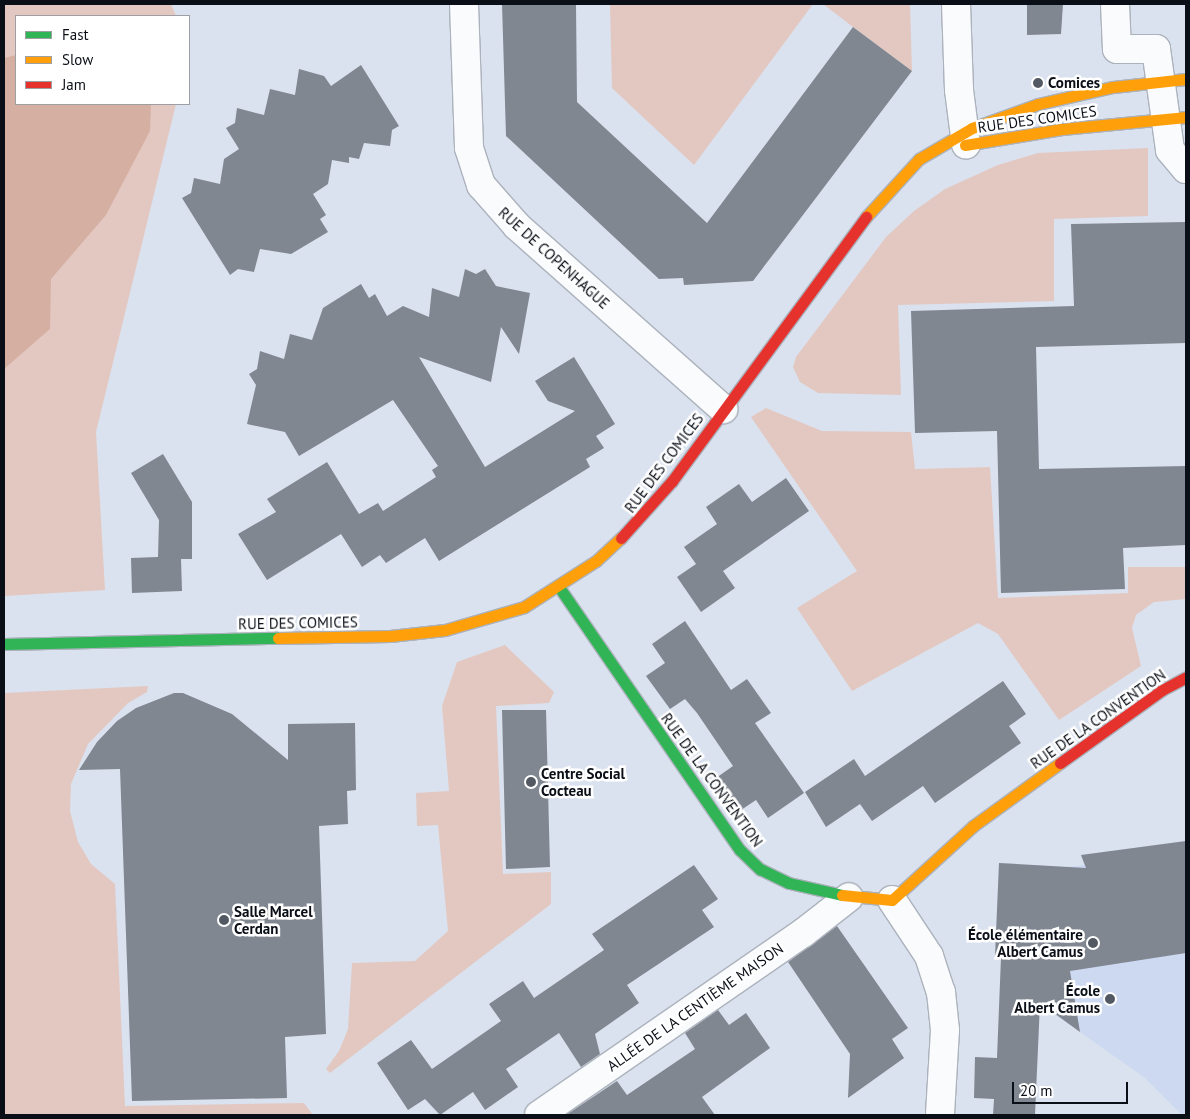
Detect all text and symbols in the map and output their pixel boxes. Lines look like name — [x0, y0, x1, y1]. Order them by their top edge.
legend — [15, 15, 190, 105]
text: Fast — [62, 25, 89, 44]
text: Slow — [62, 50, 93, 69]
place label: Comices — [1048, 74, 1100, 92]
text: Jam — [62, 75, 86, 94]
marker: Comices — [1032, 77, 1044, 89]
street label: RUE DES COMICES — [976, 102, 1098, 136]
street label: RUE DE COPENHAGUE — [495, 203, 613, 313]
street label: RUE DES COMICES — [621, 410, 707, 516]
street label: RUE DES COMICES — [238, 613, 358, 633]
street label: RUE DE LA CONVENTION — [1027, 665, 1169, 773]
street label: RUE DE LA CONVENTION — [657, 709, 767, 851]
place label: Centre Social Cocteau — [541, 764, 625, 799]
marker: Centre Social Cocteau — [525, 776, 537, 788]
place label: Salle Marcel Cerdan — [234, 902, 313, 937]
marker: Salle Marcel Cerdan — [218, 914, 230, 926]
place label: École élémentaire Albert Camus — [968, 925, 1083, 960]
marker: École élémentaire Albert Camus — [1087, 937, 1099, 949]
street label: ALLÉE DE LA CENTIÈME MAISON — [603, 939, 787, 1075]
place label: École Albert Camus — [1014, 981, 1100, 1016]
marker: École Albert Camus — [1104, 993, 1116, 1005]
scale bar — [1015, 1072, 1131, 1104]
text: 20 m — [1020, 1081, 1053, 1100]

